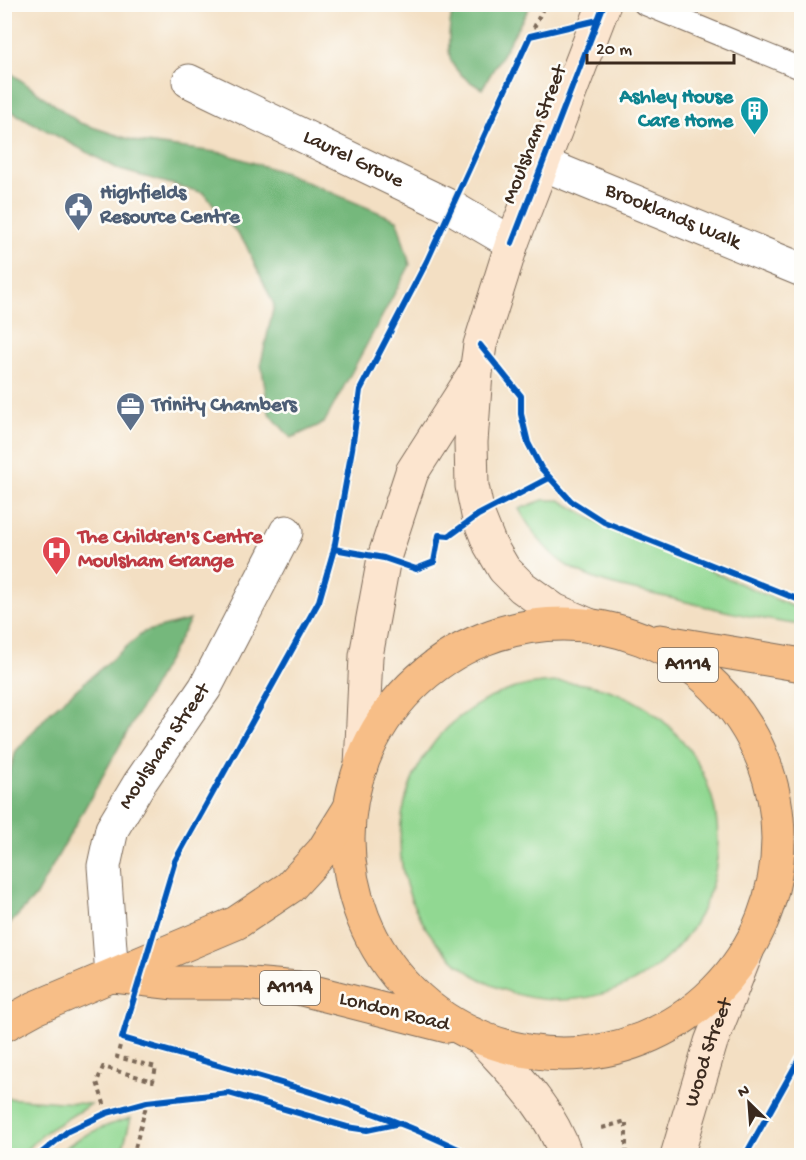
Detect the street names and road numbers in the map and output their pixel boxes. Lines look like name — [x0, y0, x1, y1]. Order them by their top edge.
street label: Moulsham Street — [498, 60, 575, 208]
street label: Laurel Grove — [299, 125, 409, 195]
street label: Brooklands Walk — [600, 178, 746, 257]
road number: A1114 — [658, 648, 718, 682]
street label: Moulsham Street — [114, 677, 218, 814]
road number: A1114 — [260, 971, 320, 1005]
street label: London Road — [336, 987, 453, 1039]
street label: Wood Street — [680, 993, 740, 1110]

